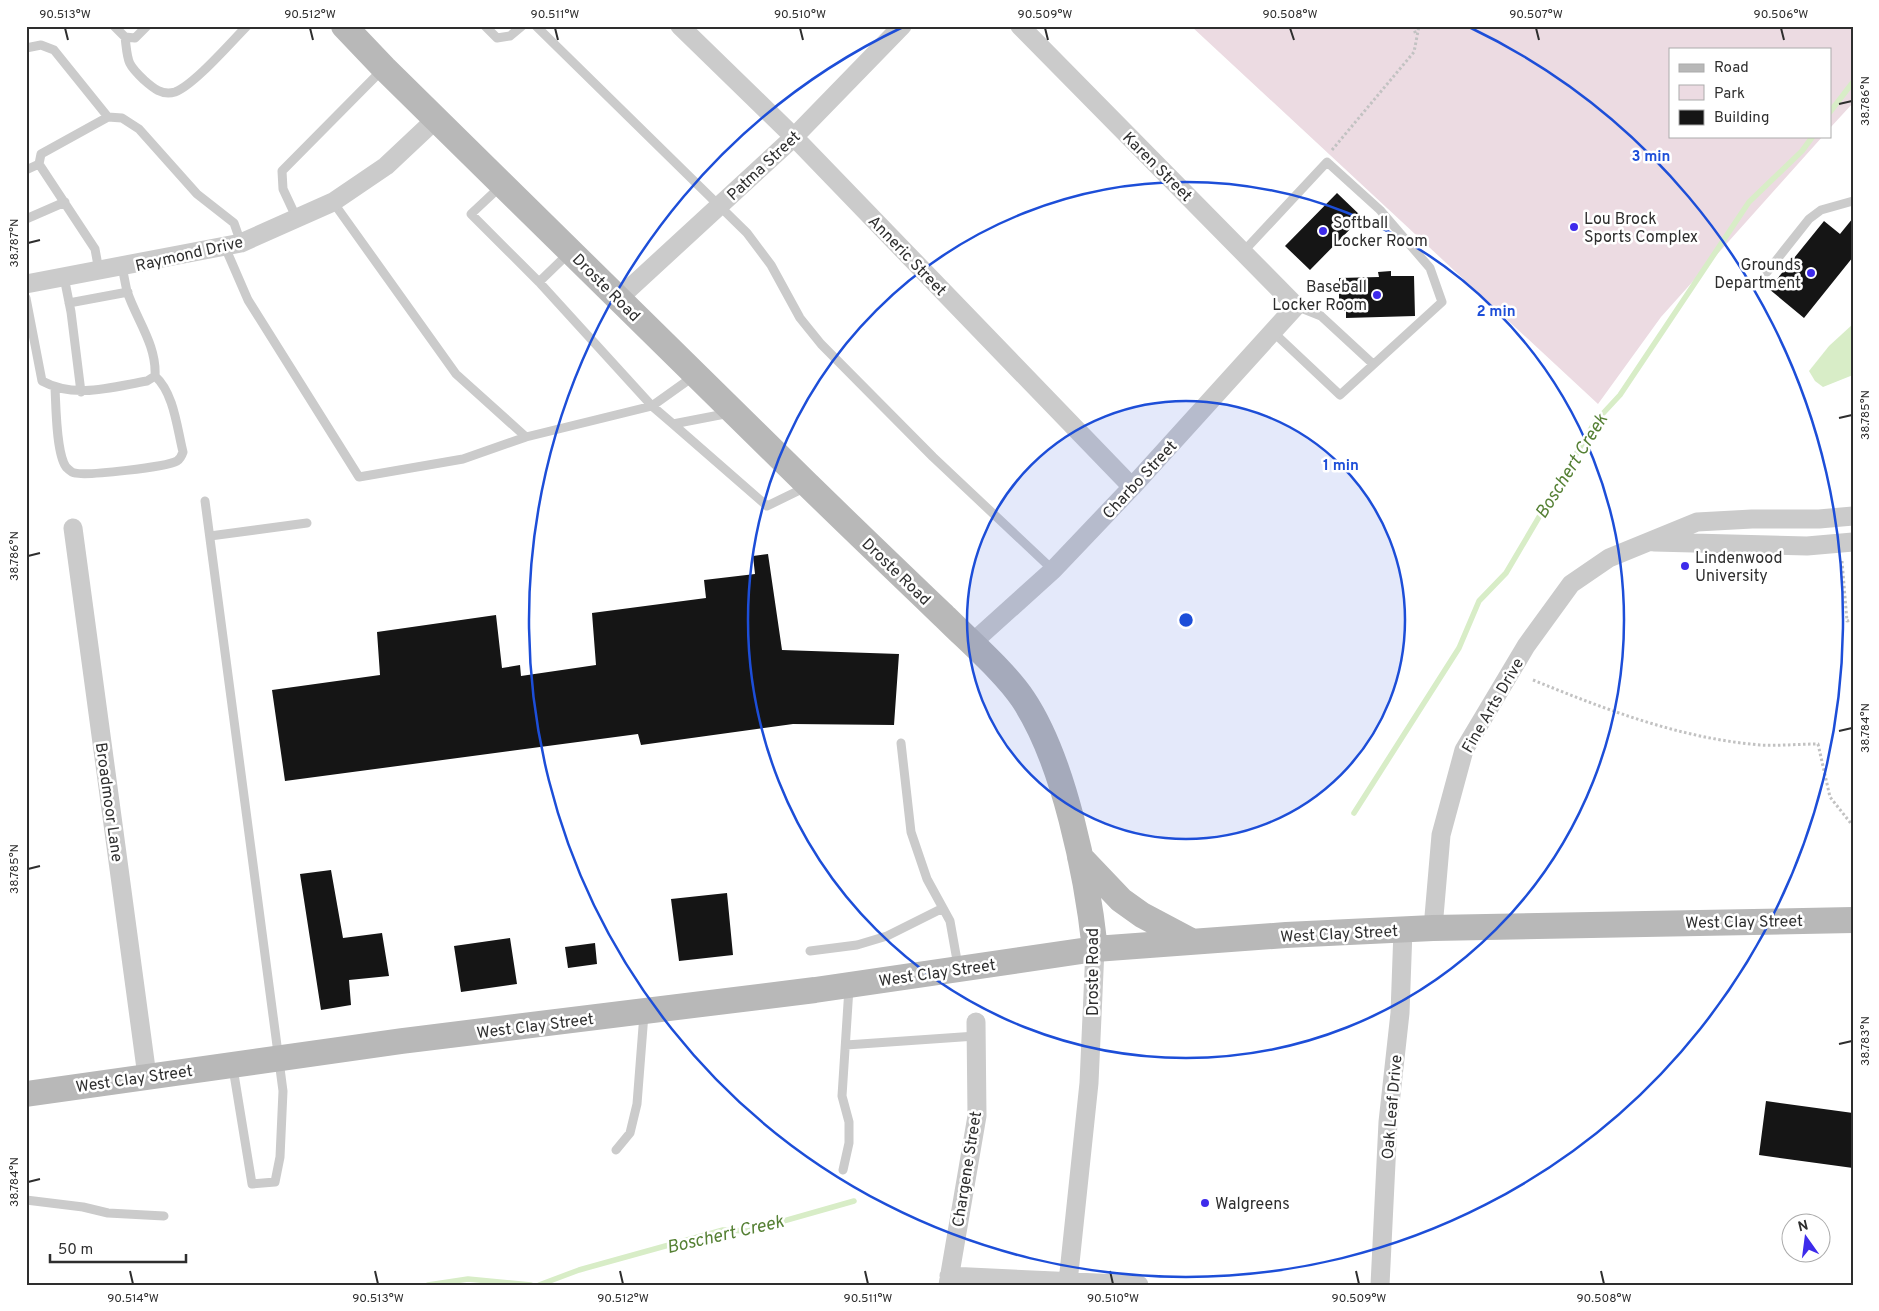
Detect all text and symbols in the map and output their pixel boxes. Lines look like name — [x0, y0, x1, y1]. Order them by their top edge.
text: 90.513°W — [39, 7, 91, 23]
text: 90.512°W — [284, 7, 336, 23]
text: 90.511°W — [531, 7, 579, 23]
text: 90.510°W — [774, 7, 826, 23]
text: 90.509°W — [1018, 7, 1072, 23]
text: 90.508°W — [1263, 7, 1317, 23]
text: 90.507°W — [1509, 7, 1563, 23]
text: 90.506°W — [1754, 7, 1808, 23]
legend — [1669, 48, 1832, 138]
text: Road — [1714, 59, 1749, 78]
text: 38.786°N — [1858, 76, 1874, 126]
text: Park — [1714, 85, 1745, 104]
text: Building — [1714, 109, 1769, 128]
street label: Patma Street — [723, 127, 805, 206]
street label: Karen Street — [1118, 128, 1196, 206]
text: 3 min — [1631, 148, 1671, 167]
place label: Lou Brock Sports Complex — [1584, 210, 1698, 248]
street label: Anneric Street — [863, 212, 950, 301]
place label: Softball Locker Room — [1333, 214, 1428, 252]
text: 38.787°N — [7, 219, 23, 267]
marker: Lou Brock Sports Complex — [1568, 221, 1580, 233]
marker: Softball Locker Room — [1317, 225, 1329, 237]
street label: Raymond Drive — [134, 233, 245, 277]
street label: Droste Road — [567, 250, 644, 327]
place label: Grounds Department — [1714, 256, 1801, 294]
marker: Grounds Department — [1805, 267, 1817, 279]
place label: Baseball Locker Room — [1272, 278, 1367, 316]
marker: Baseball Locker Room — [1371, 289, 1383, 301]
text: 2 min — [1476, 303, 1516, 322]
text: 38.785°N — [1858, 390, 1874, 440]
water label: Boschert Creek — [1531, 409, 1614, 524]
street label: Charbo Street — [1099, 437, 1182, 524]
text: 1 min — [1323, 457, 1359, 476]
text: 38.786°N — [7, 531, 23, 581]
street label: Droste Road — [857, 535, 934, 610]
place label: Lindenwood University — [1695, 549, 1783, 587]
marker: Lindenwood University — [1679, 560, 1691, 572]
centre of rings — [1177, 611, 1195, 629]
street label: Fine Arts Drive — [1458, 655, 1529, 757]
text: 38.784°N — [1858, 703, 1874, 753]
street label: Broadmoor Lane — [90, 741, 126, 863]
text: 38.785°N — [7, 844, 23, 894]
street label: West Clay Street — [1685, 912, 1803, 934]
street label: West Clay Street — [1280, 922, 1399, 948]
street label: Droste Road — [1084, 928, 1104, 1016]
street label: West Clay Street — [877, 956, 997, 992]
street label: West Clay Street — [476, 1010, 595, 1044]
text: 38.783°N — [1858, 1016, 1874, 1066]
street label: Oak Leaf Drive — [1378, 1054, 1408, 1160]
street label: West Clay Street — [74, 1062, 194, 1098]
street label: Chargene Street — [949, 1110, 987, 1229]
text: 38.784°N — [7, 1157, 23, 1207]
place label: Walgreens — [1215, 1195, 1290, 1215]
marker: Walgreens — [1199, 1197, 1211, 1209]
water label: Boschert Creek — [665, 1211, 787, 1260]
north arrow — [1782, 1214, 1832, 1264]
text: N — [1796, 1217, 1810, 1236]
scale bar — [50, 1231, 186, 1263]
text: 50 m — [58, 1241, 93, 1260]
text: 90.514°W — [107, 1291, 159, 1307]
text: 90.513°W — [352, 1291, 404, 1307]
text: 90.512°W — [597, 1291, 649, 1307]
text: 90.511°W — [844, 1291, 892, 1307]
text: 90.510°W — [1087, 1291, 1139, 1307]
text: 90.509°W — [1332, 1291, 1386, 1307]
text: 90.508°W — [1577, 1291, 1631, 1307]

